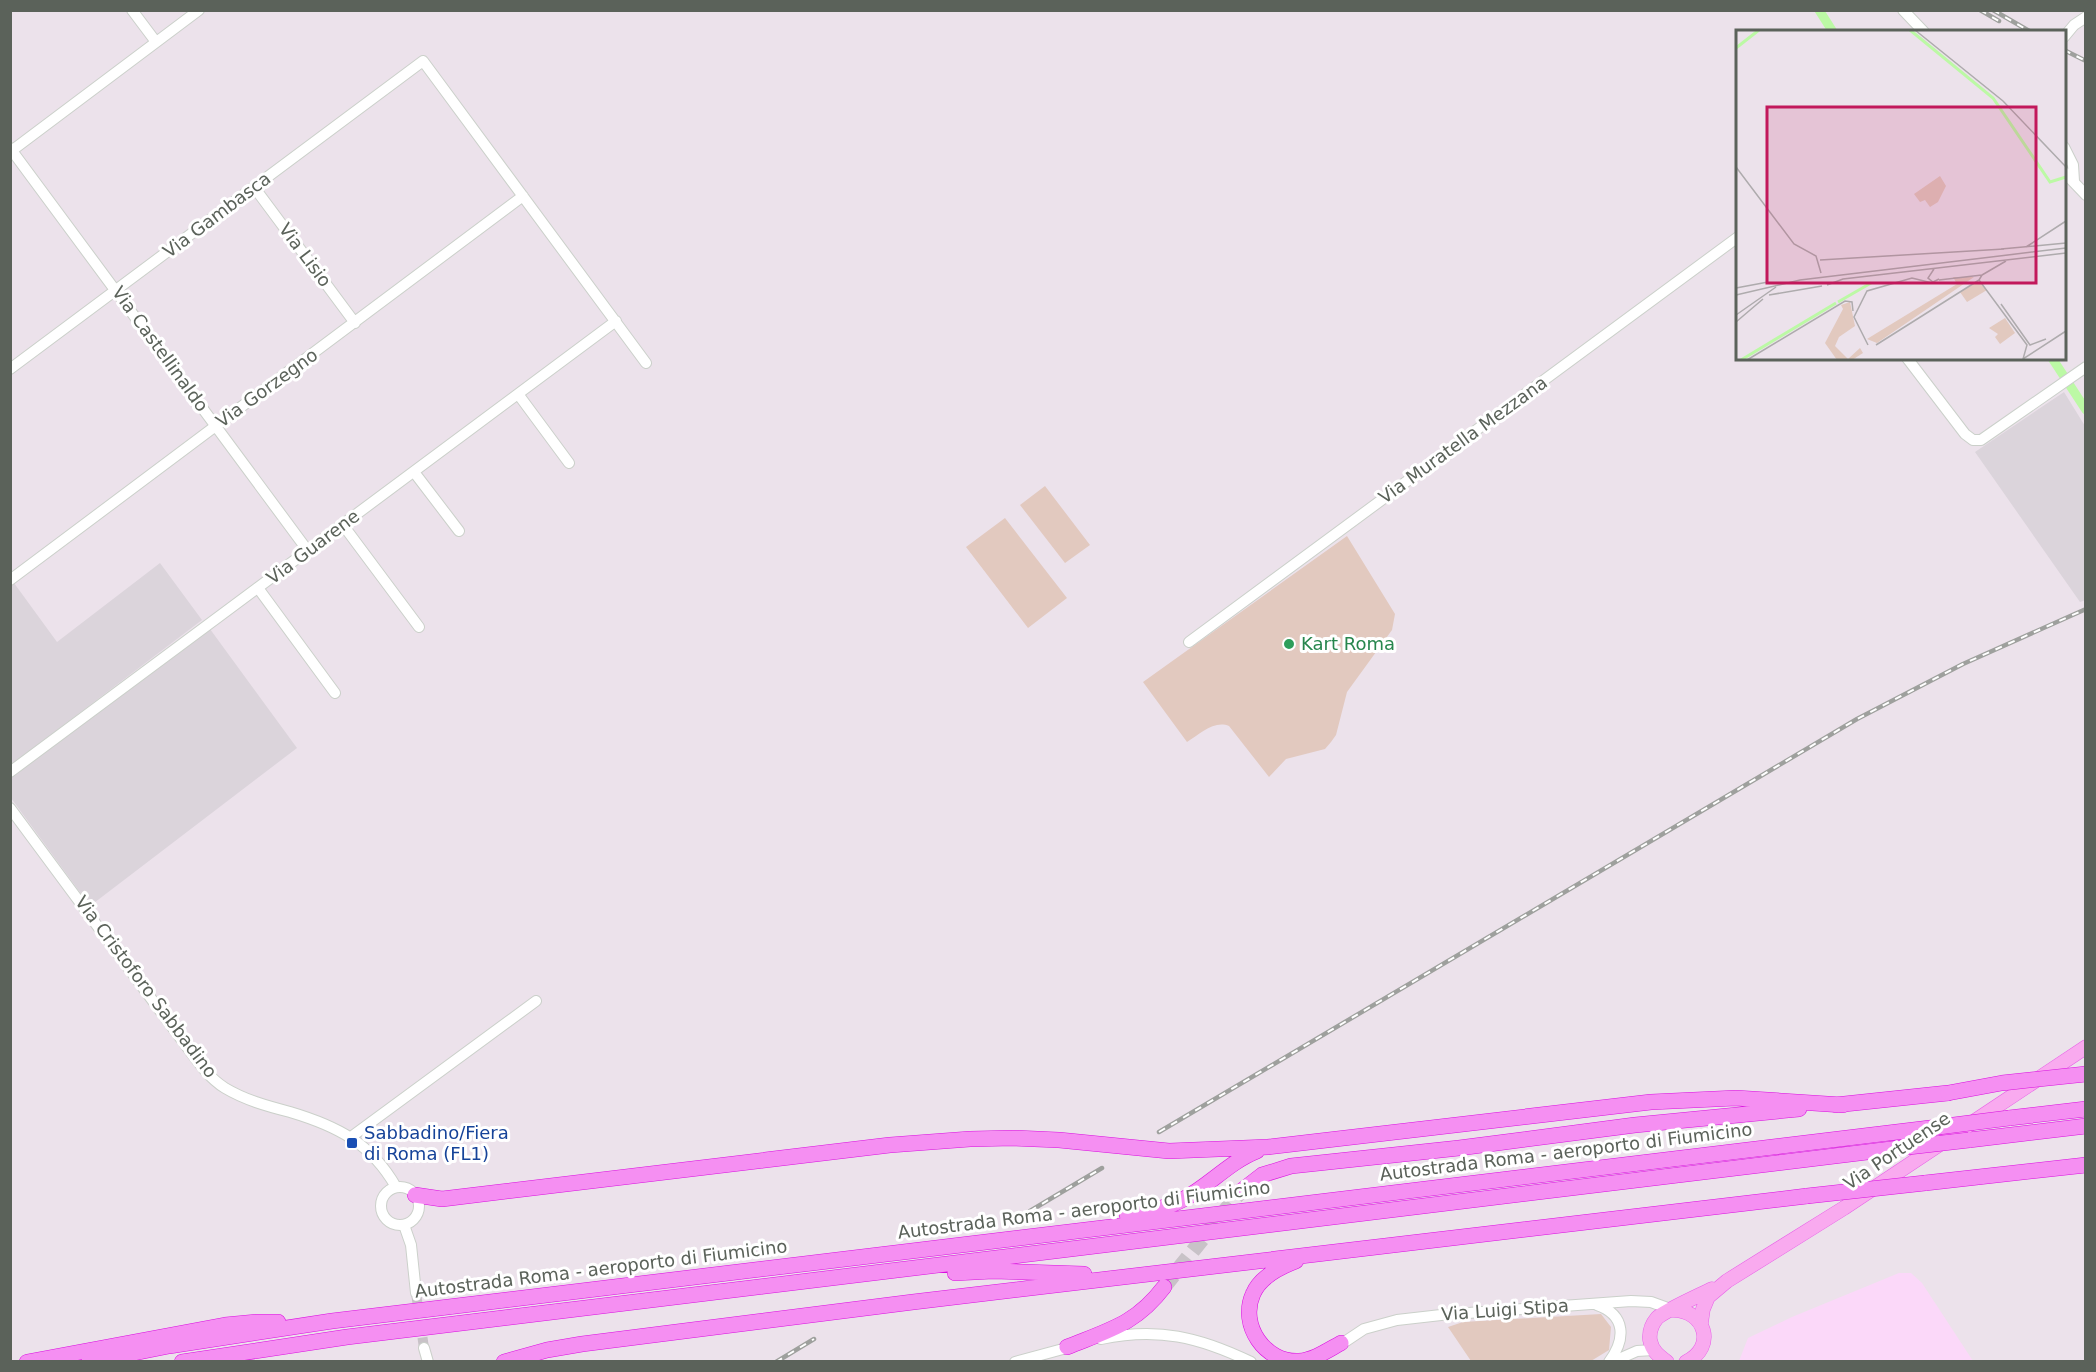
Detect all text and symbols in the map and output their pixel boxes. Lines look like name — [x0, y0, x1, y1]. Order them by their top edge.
inset map — [1736, 30, 2066, 360]
street label: Via Gambasca — [159, 167, 275, 262]
street label: Via Lisio — [275, 219, 336, 291]
street label: Via Castellinaldo — [108, 282, 213, 415]
street label: Via Gorzegno — [212, 344, 322, 431]
street label: Via Muratella Mezzana — [1374, 371, 1551, 508]
street label: Via Guarene — [262, 505, 363, 588]
place label: Kart Roma — [1301, 633, 1395, 654]
marker: Kart Roma — [1282, 637, 1296, 651]
street label: Via Cristoforo Sabbadino — [71, 892, 222, 1082]
street label: Via Portuense — [1840, 1107, 1954, 1194]
street label: Autostrada Roma - aeroporto di Fiumicino — [1378, 1118, 1753, 1185]
place label: Sabbadino/Fiera di Roma (FL1) — [364, 1122, 509, 1164]
marker: Sabbadino/Fiera di Roma (FL1) — [345, 1136, 359, 1150]
street label: Autostrada Roma - aeroporto di Fiumicino — [896, 1176, 1271, 1243]
street label: Autostrada Roma - aeroporto di Fiumicino — [413, 1235, 788, 1302]
street label: Via Luigi Stipa — [1440, 1295, 1569, 1324]

